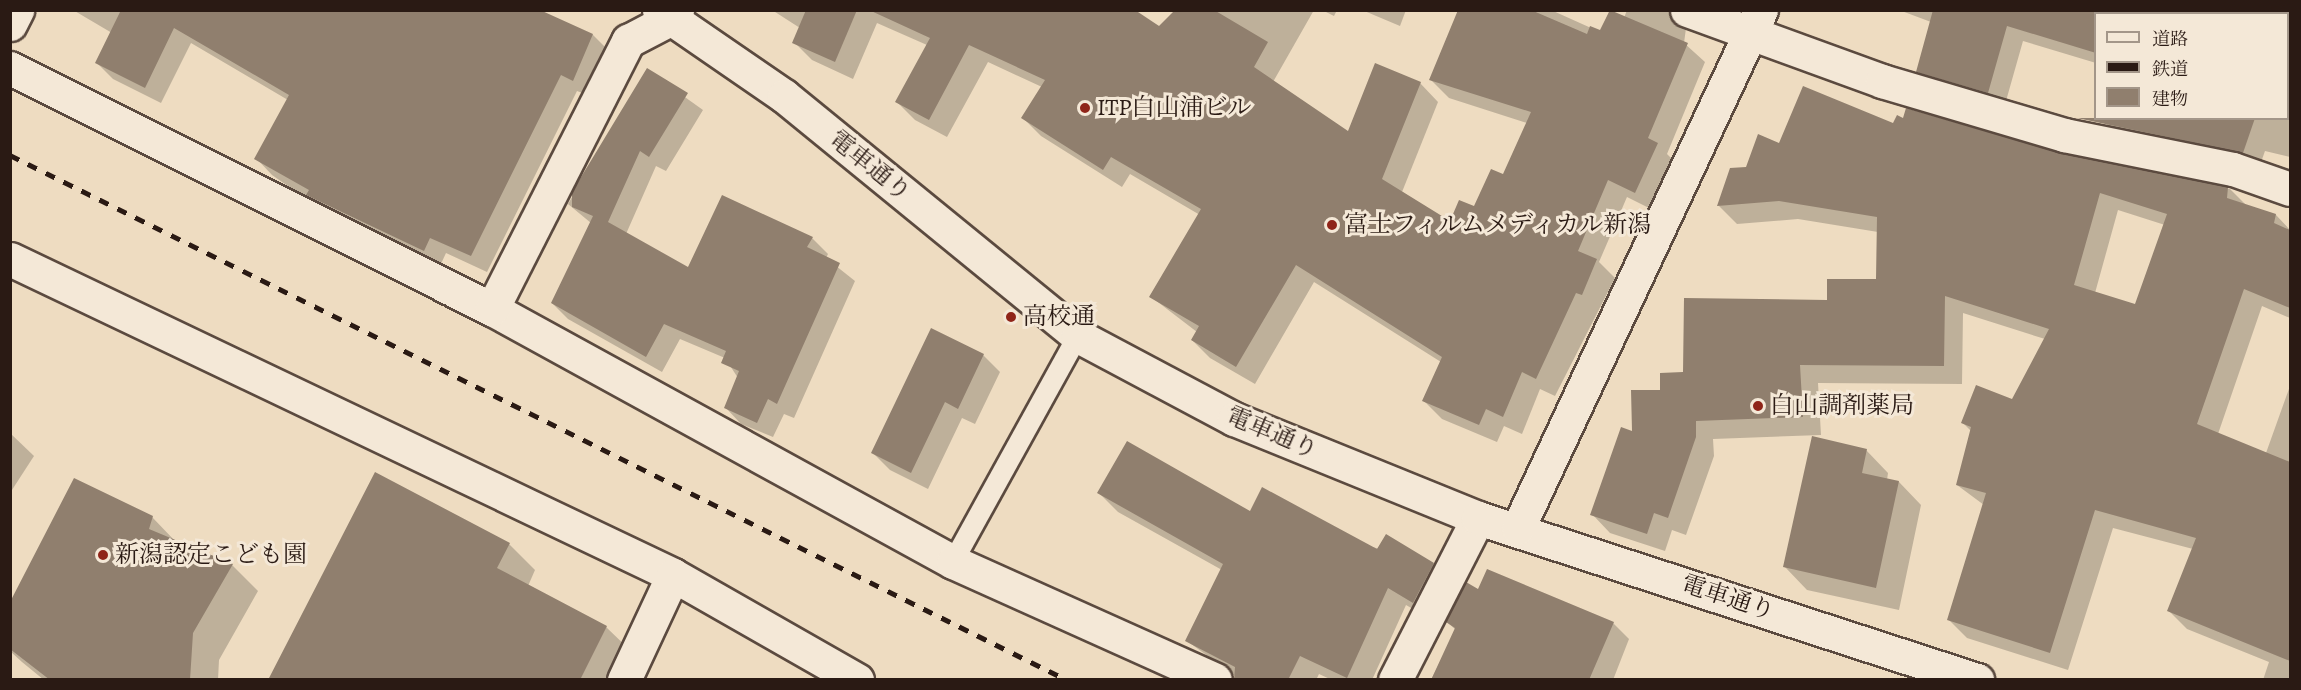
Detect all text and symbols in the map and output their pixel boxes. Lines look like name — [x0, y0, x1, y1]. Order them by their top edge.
legend — [2094, 12, 2289, 120]
text: 道路 — [2152, 27, 2188, 51]
text: 鉄道 — [2152, 57, 2188, 81]
text: 建物 — [2152, 87, 2188, 111]
place label: ITP白山浦ビル — [1097, 94, 1252, 122]
marker: ITP白山浦ビル — [1078, 101, 1092, 115]
street label: 電車通り — [824, 125, 916, 207]
place label: 富士フィルムメディカル新潟 — [1344, 211, 1656, 239]
marker: 富士フィルムメディカル新潟 — [1325, 218, 1339, 232]
place label: 高校通 — [1023, 303, 1095, 331]
marker: 高校通 — [1004, 310, 1018, 324]
place label: 白山調剤薬局 — [1770, 392, 1914, 420]
marker: 白山調剤薬局 — [1751, 399, 1765, 413]
street label: 電車通り — [1222, 401, 1322, 465]
place label: 新潟認定こども園 — [115, 541, 307, 569]
marker: 新潟認定こども園 — [96, 548, 110, 562]
street label: 電車通り — [1678, 569, 1778, 627]

